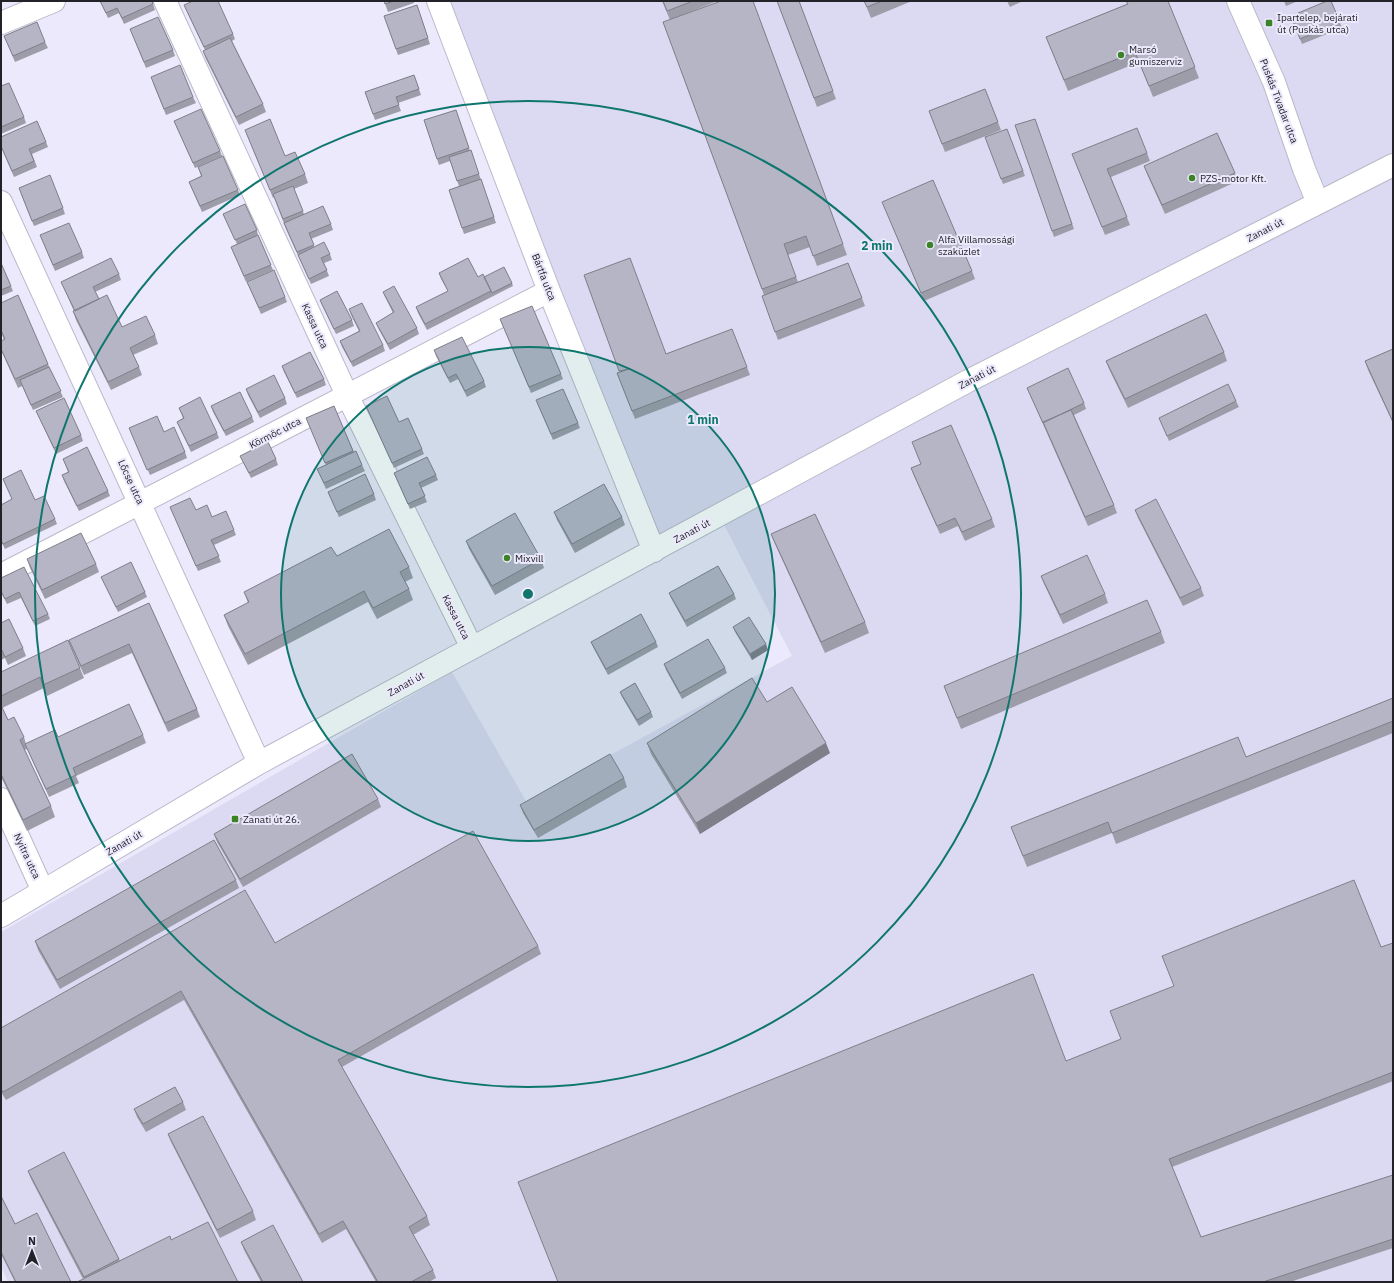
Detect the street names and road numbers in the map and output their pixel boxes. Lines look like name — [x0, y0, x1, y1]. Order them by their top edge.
street label: Puskás Tivadar utca — [1257, 57, 1301, 146]
street label: Zanati út — [1244, 215, 1286, 245]
street label: Bártfa utca — [529, 252, 559, 303]
street label: Kassa utca — [299, 301, 331, 351]
street label: Zanati út — [956, 362, 998, 392]
street label: Körmöc utca — [247, 414, 304, 452]
street label: Lőcse utca — [115, 458, 147, 507]
street label: Zanati út — [671, 516, 713, 546]
street label: Kassa utca — [439, 592, 473, 642]
street label: Zanati út — [385, 668, 427, 699]
street label: Zanati út — [104, 827, 145, 859]
street label: Nyitra utca — [11, 831, 44, 882]

